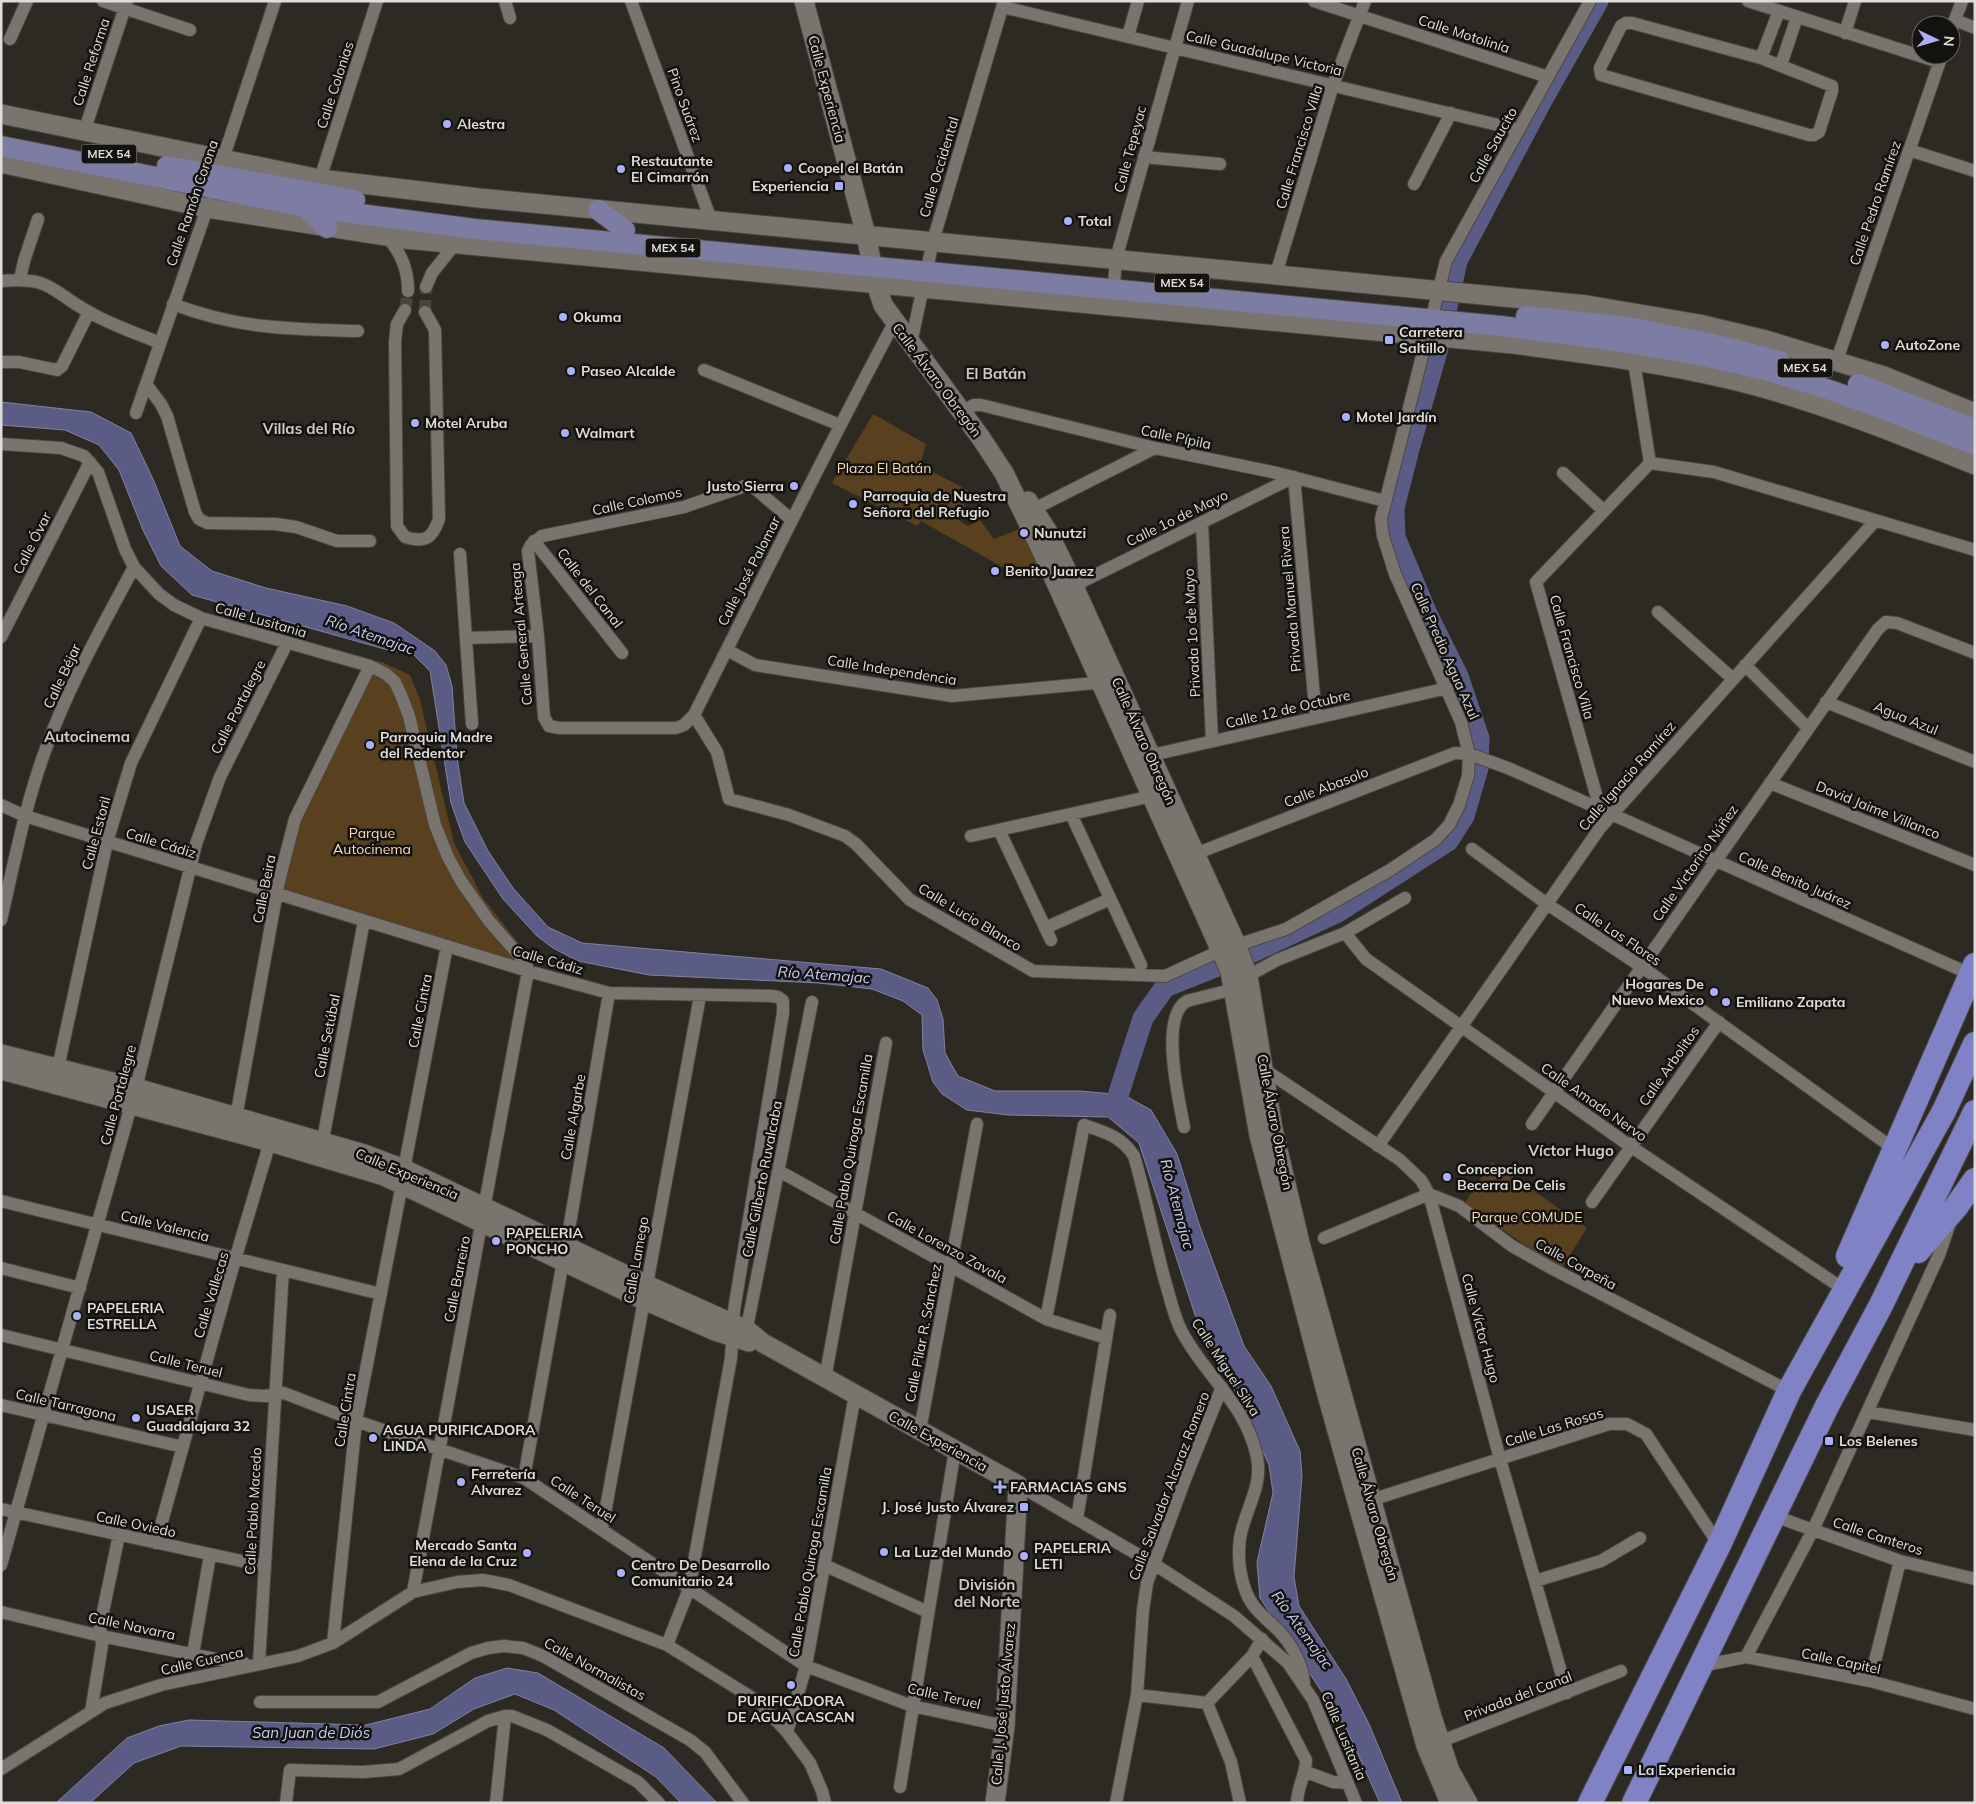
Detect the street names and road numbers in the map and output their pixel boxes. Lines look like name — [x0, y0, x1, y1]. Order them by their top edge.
street label: Calle Motolinía — [1416, 11, 1512, 57]
street label: Calle Reforma — [68, 16, 114, 108]
street label: Calle Guadalupe Victoria — [1184, 26, 1344, 80]
street label: Calle Experiencia — [804, 33, 850, 145]
street label: Calle Colonias — [312, 39, 358, 131]
street label: Pino Suárez — [663, 66, 707, 144]
street label: Calle Francisco Villa — [1272, 83, 1326, 211]
street label: Calle Tepeyac — [1110, 104, 1150, 194]
street label: Calle Saucito — [1465, 104, 1521, 186]
street label: Calle Occidental — [915, 114, 963, 220]
street label: Calle Ramón Corona — [162, 137, 222, 269]
street label: Calle Pedro Ramírez — [1845, 138, 1905, 268]
road number: MEX 54 — [82, 144, 136, 164]
road number: MEX 54 — [646, 238, 700, 258]
road number: MEX 54 — [1154, 274, 1210, 292]
street label: Calle Álvaro Obregón — [888, 319, 986, 441]
road number: MEX 54 — [1778, 358, 1832, 378]
street label: Calle Pípila — [1139, 421, 1213, 453]
street label: Calle Colomos — [590, 483, 684, 519]
street label: Calle 1o de Mayo — [1123, 486, 1231, 550]
street label: Calle Óvar — [9, 508, 56, 577]
street label: Calle José Palomar — [714, 512, 785, 629]
street label: Privada Manuel Rivera — [1275, 525, 1305, 673]
street label: Calle del Canal — [553, 544, 627, 632]
street label: Calle General Arteaga — [506, 562, 536, 706]
street label: Privada 1o de Mayo — [1180, 568, 1204, 698]
street label: Calle Predio Agua Azul — [1407, 580, 1483, 722]
street label: Calle Francisco Villa — [1546, 593, 1598, 721]
street label: Calle Lusitania — [213, 598, 309, 642]
street label: Calle Béjar — [39, 640, 85, 711]
street label: Calle Independencia — [826, 651, 958, 689]
street label: Calle Portalegre — [207, 657, 269, 757]
street label: Calle Álvaro Obregón — [1108, 674, 1180, 808]
street label: Calle 12 de Octubre — [1224, 686, 1352, 732]
street label: Agua Azul — [1871, 697, 1941, 739]
street label: Calle Ignacio Ramírez — [1574, 717, 1680, 835]
street label: Calle Abasolo — [1281, 763, 1371, 811]
street label: David Jaime Villanco — [1813, 777, 1943, 843]
street label: Calle Estoril — [78, 794, 114, 872]
street label: Calle Victorino Núñez — [1648, 801, 1742, 925]
street label: Calle Cádiz — [124, 824, 198, 862]
street label: Calle Benito Juárez — [1736, 847, 1854, 913]
street label: Calle Beira — [249, 853, 279, 925]
street label: Calle Lucio Blanco — [915, 879, 1025, 955]
street label: Calle Las Flores — [1571, 898, 1665, 970]
street label: Calle Cádiz — [511, 941, 585, 979]
street label: Calle Cintra — [404, 972, 436, 1050]
street label: Calle Setúbal — [310, 993, 344, 1079]
street label: Calle Arbolitos — [1635, 1022, 1703, 1110]
street label: Calle Portalegre — [96, 1043, 140, 1147]
street label: Calle Pablo Quiroga Escamilla — [825, 1052, 877, 1246]
street label: Calle Álvaro Obregón — [1253, 1053, 1297, 1191]
street label: Calle Amado Nervo — [1537, 1059, 1651, 1145]
street label: Calle Algarbe — [557, 1072, 589, 1162]
street label: Calle Gilberto Ruvalcaba — [738, 1099, 786, 1259]
street label: Calle Experiencia — [353, 1144, 461, 1204]
street label: Calle Valencia — [119, 1206, 211, 1246]
street label: Calle Lorenzo Zavala — [884, 1206, 1010, 1288]
street label: Calle Lamego — [619, 1215, 653, 1305]
street label: Calle Barreiro — [440, 1234, 474, 1324]
street label: Calle Corpeña — [1532, 1234, 1620, 1294]
street label: Calle Vallecas — [189, 1249, 233, 1340]
street label: Calle Pilar R. Sánchez — [901, 1262, 945, 1404]
street label: Calle Víctor Hugo — [1458, 1271, 1504, 1385]
street label: Calle Miguel Silva — [1188, 1315, 1264, 1419]
street label: Calle Teruel — [148, 1346, 224, 1382]
street label: Calle Cintra — [330, 1371, 360, 1449]
street label: Calle Tarragona — [14, 1385, 118, 1425]
street label: Calle Salvador Alcaraz Romero — [1125, 1389, 1213, 1583]
street label: Calle Las Rosas — [1503, 1403, 1606, 1451]
street label: Calle Experiencia — [885, 1406, 991, 1476]
street label: Calle Álvaro Obregón — [1347, 1445, 1403, 1583]
street label: Calle Pablo Macedo — [241, 1447, 265, 1575]
street label: Calle Pablo Quiroga Escamilla — [784, 1465, 836, 1659]
street label: Calle Teruel — [547, 1471, 619, 1527]
street label: Calle Oviedo — [94, 1507, 178, 1541]
street label: Calle Canteros — [1831, 1513, 1926, 1559]
street label: Calle Navarra — [87, 1608, 177, 1644]
street label: Calle J. José Justo Álvarez — [987, 1622, 1019, 1786]
street label: Calle Normalistas — [541, 1634, 649, 1704]
street label: Calle Cuenca — [159, 1643, 245, 1679]
street label: Calle Capitel — [1800, 1644, 1882, 1678]
street label: Privada del Canal — [1461, 1667, 1575, 1725]
street label: Calle Teruel — [906, 1679, 982, 1713]
street label: Calle Lusitania — [1317, 1689, 1371, 1783]

